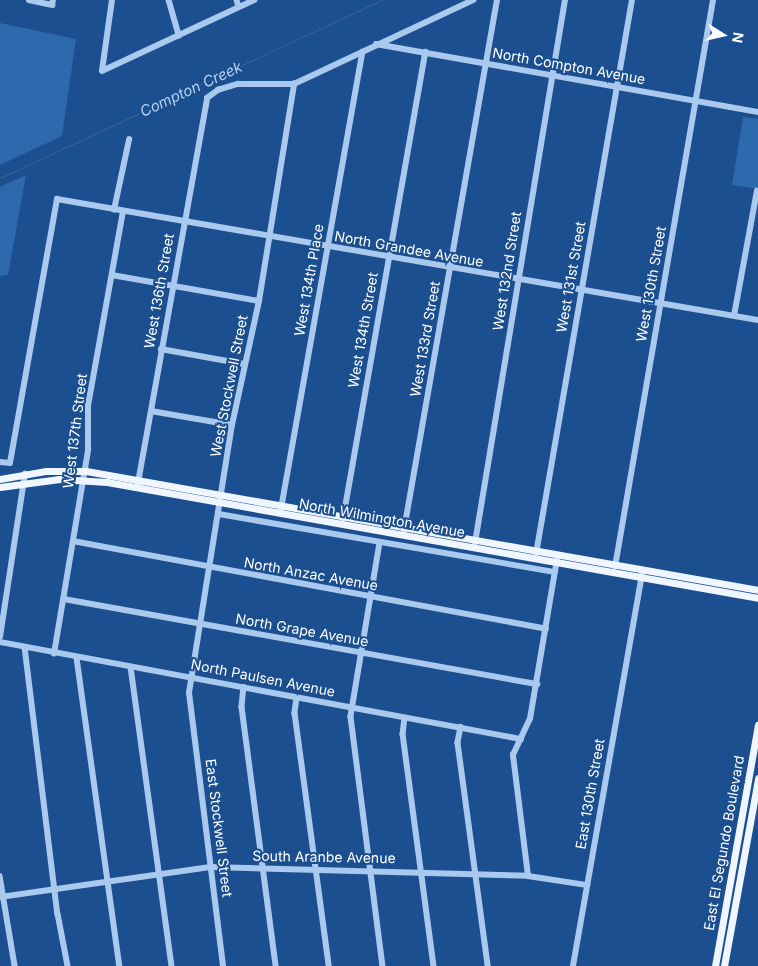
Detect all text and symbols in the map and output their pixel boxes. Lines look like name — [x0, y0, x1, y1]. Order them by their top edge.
north arrow — [698, 10, 748, 60]
text: N — [729, 31, 748, 44]
street label: North Compton Avenue — [491, 44, 647, 88]
water label: Compton Creek — [137, 57, 245, 121]
street label: West 132nd Street — [489, 210, 525, 332]
street label: West 131st Street — [553, 220, 589, 334]
street label: West 134th Place — [291, 223, 327, 337]
street label: West 130th Street — [633, 225, 669, 343]
street label: North Grandee Avenue — [333, 228, 485, 270]
street label: West 136th Street — [141, 232, 177, 350]
street label: West 134th Street — [345, 271, 381, 389]
street label: West 133rd Street — [407, 280, 443, 398]
street label: West Stockwell Street — [207, 314, 251, 458]
street label: West 137th Street — [60, 373, 90, 489]
street label: North Wilmington Avenue — [298, 495, 466, 541]
street label: North Anzac Avenue — [243, 554, 379, 594]
street label: North Grape Avenue — [234, 610, 370, 650]
street label: North Paulsen Avenue — [189, 656, 337, 700]
street label: East 130th Street — [572, 737, 608, 851]
street label: East El Segundo Boulevard — [700, 754, 748, 932]
street label: East Stockwell Street — [202, 758, 236, 898]
street label: South Aranbe Avenue — [252, 847, 396, 867]

